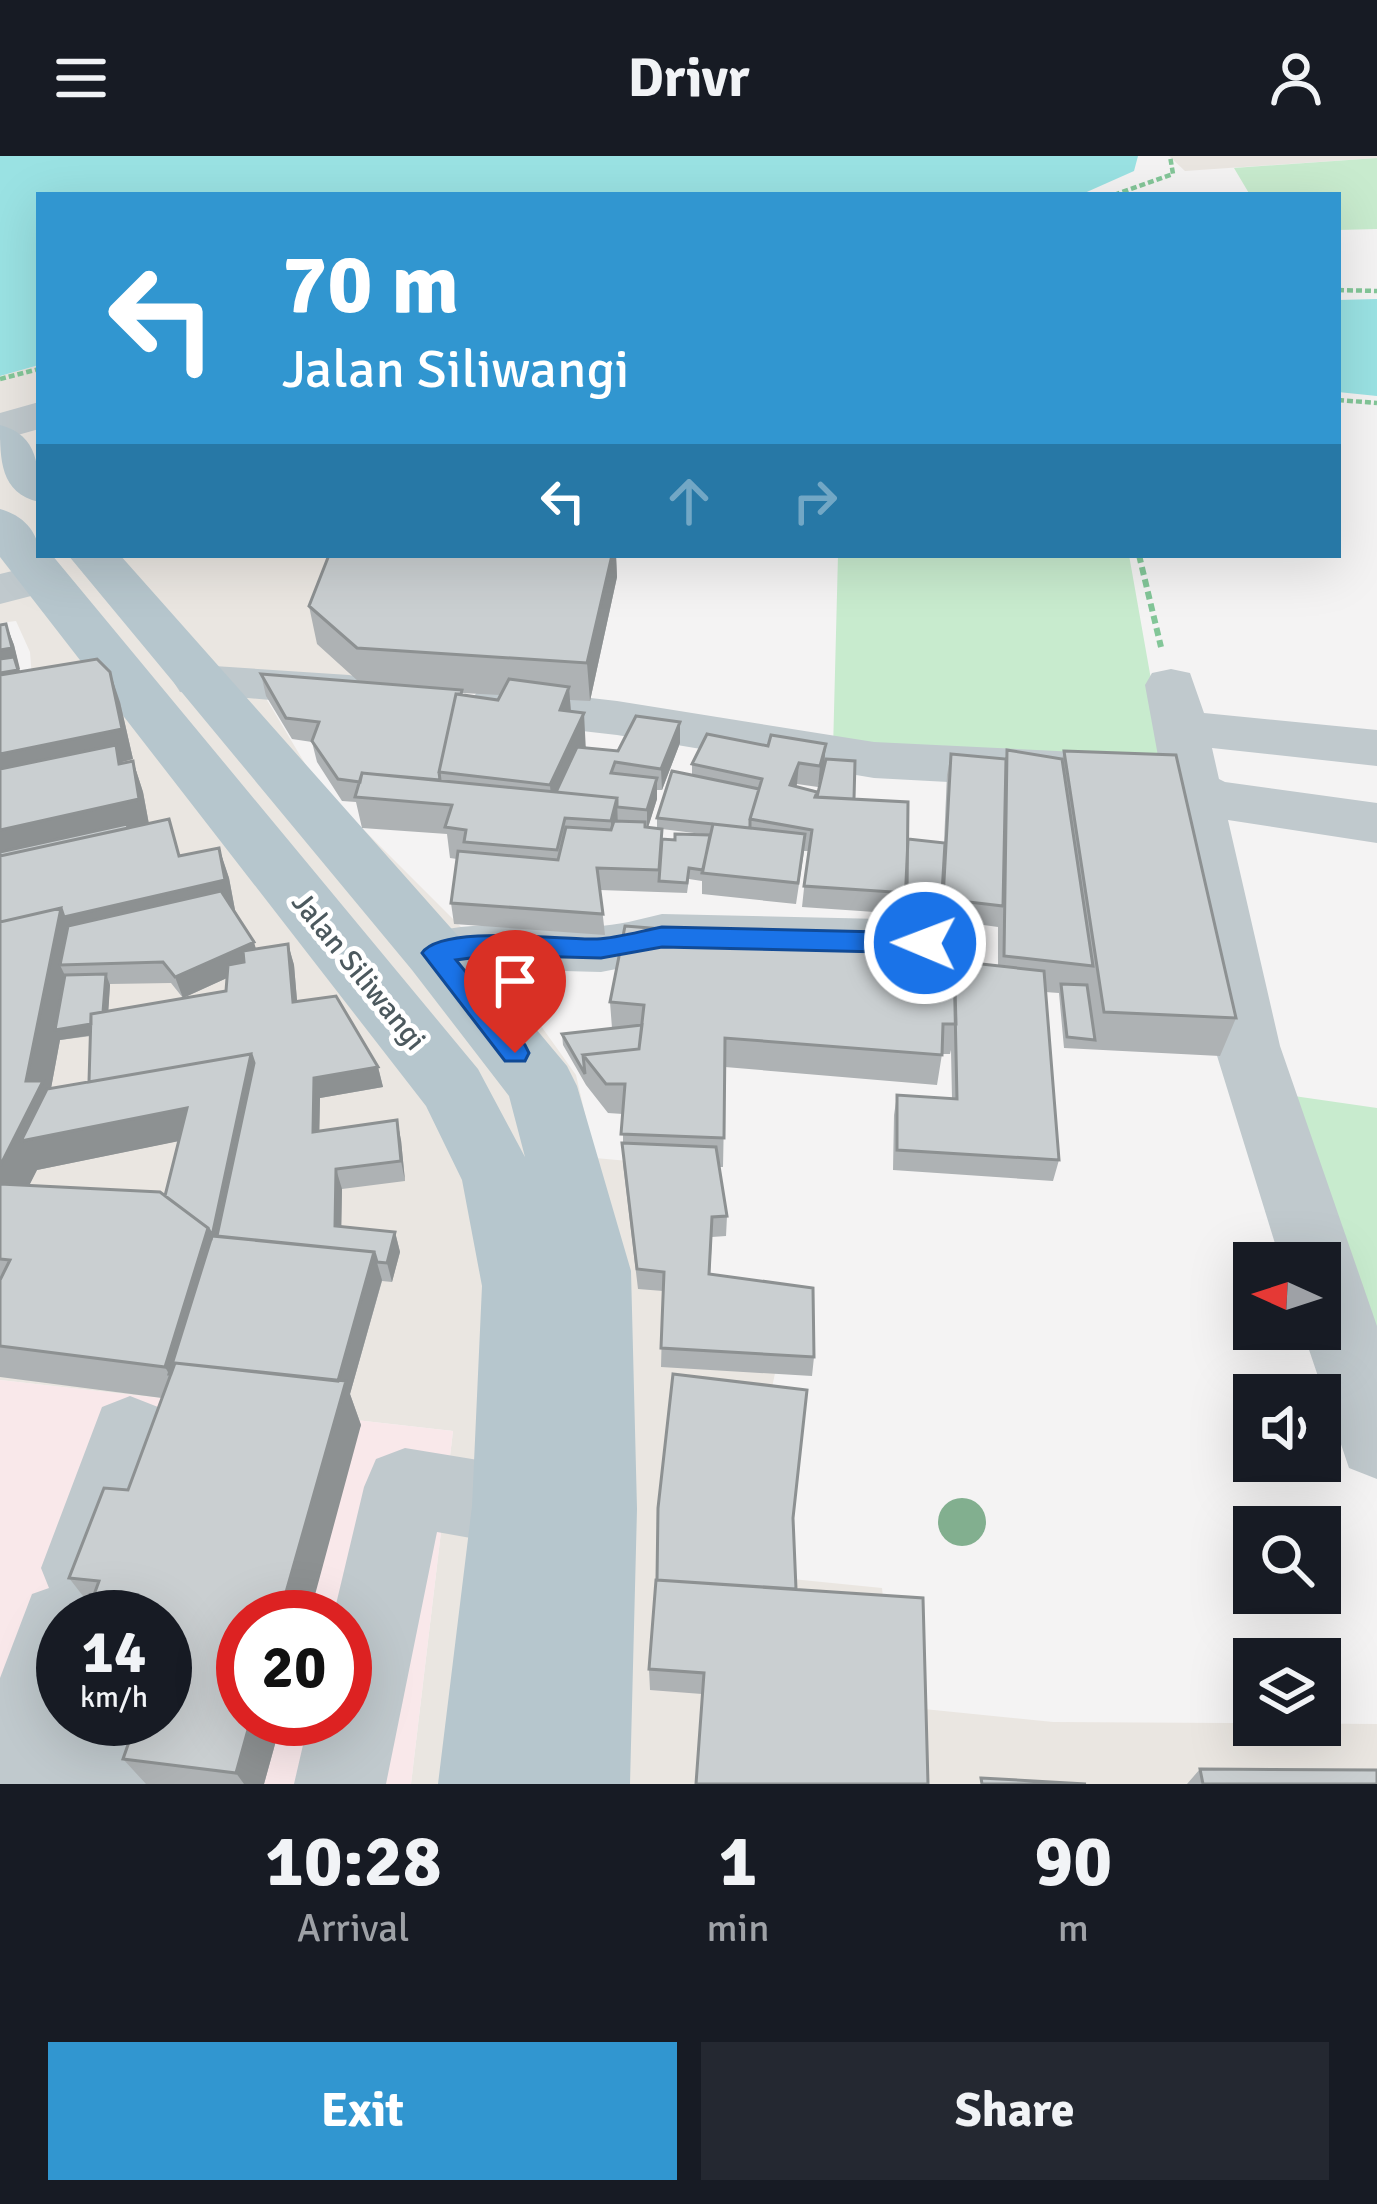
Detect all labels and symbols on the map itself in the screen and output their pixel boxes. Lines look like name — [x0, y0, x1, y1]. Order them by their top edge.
position arrow — [862, 880, 988, 1006]
street label: Jalan Siliwangi — [283, 885, 434, 1058]
pin — [464, 930, 566, 1053]
north arrow — [1233, 1242, 1341, 1350]
speed limit sign: 20 — [216, 1590, 372, 1746]

